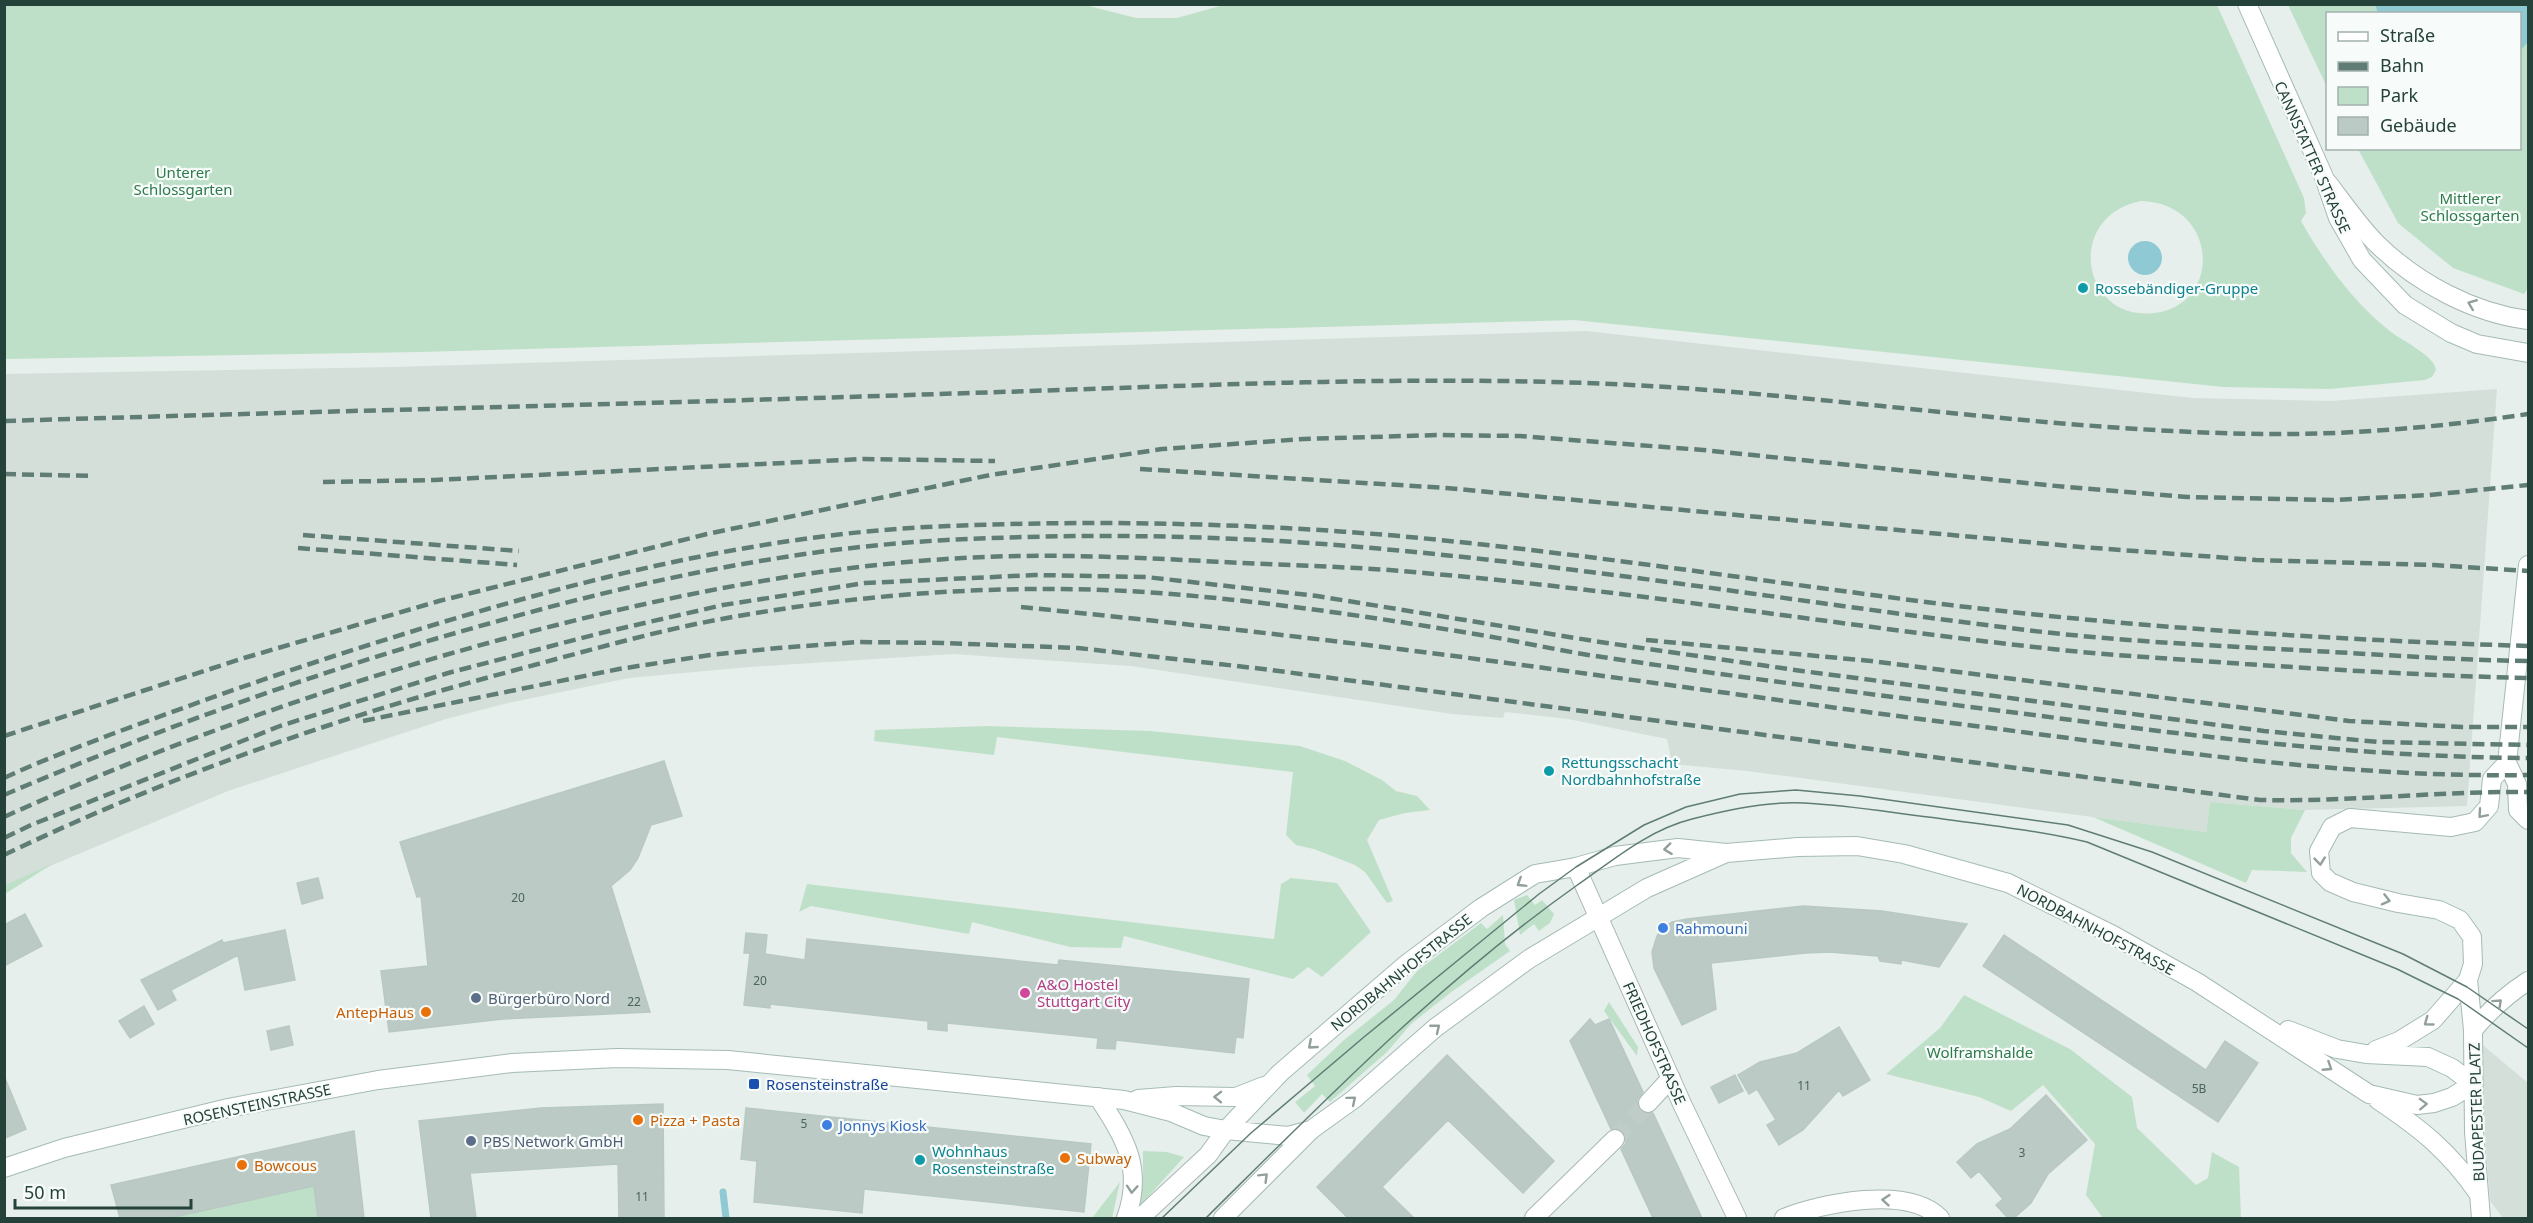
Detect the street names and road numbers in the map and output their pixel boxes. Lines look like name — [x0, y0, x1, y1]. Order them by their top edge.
street label: CANNSTATTER STRASSE — [2270, 78, 2356, 236]
street label: NORDBAHNHOFSTRASSE — [2014, 879, 2178, 979]
street label: NORDBAHNHOFSTRASSE — [1326, 909, 1476, 1035]
street label: FRIEDHOFSTRASSE — [1619, 978, 1691, 1108]
street label: BUDAPESTER PLATZ — [2464, 1042, 2488, 1182]
street label: ROSENSTEINSTRASSE — [181, 1079, 333, 1129]

